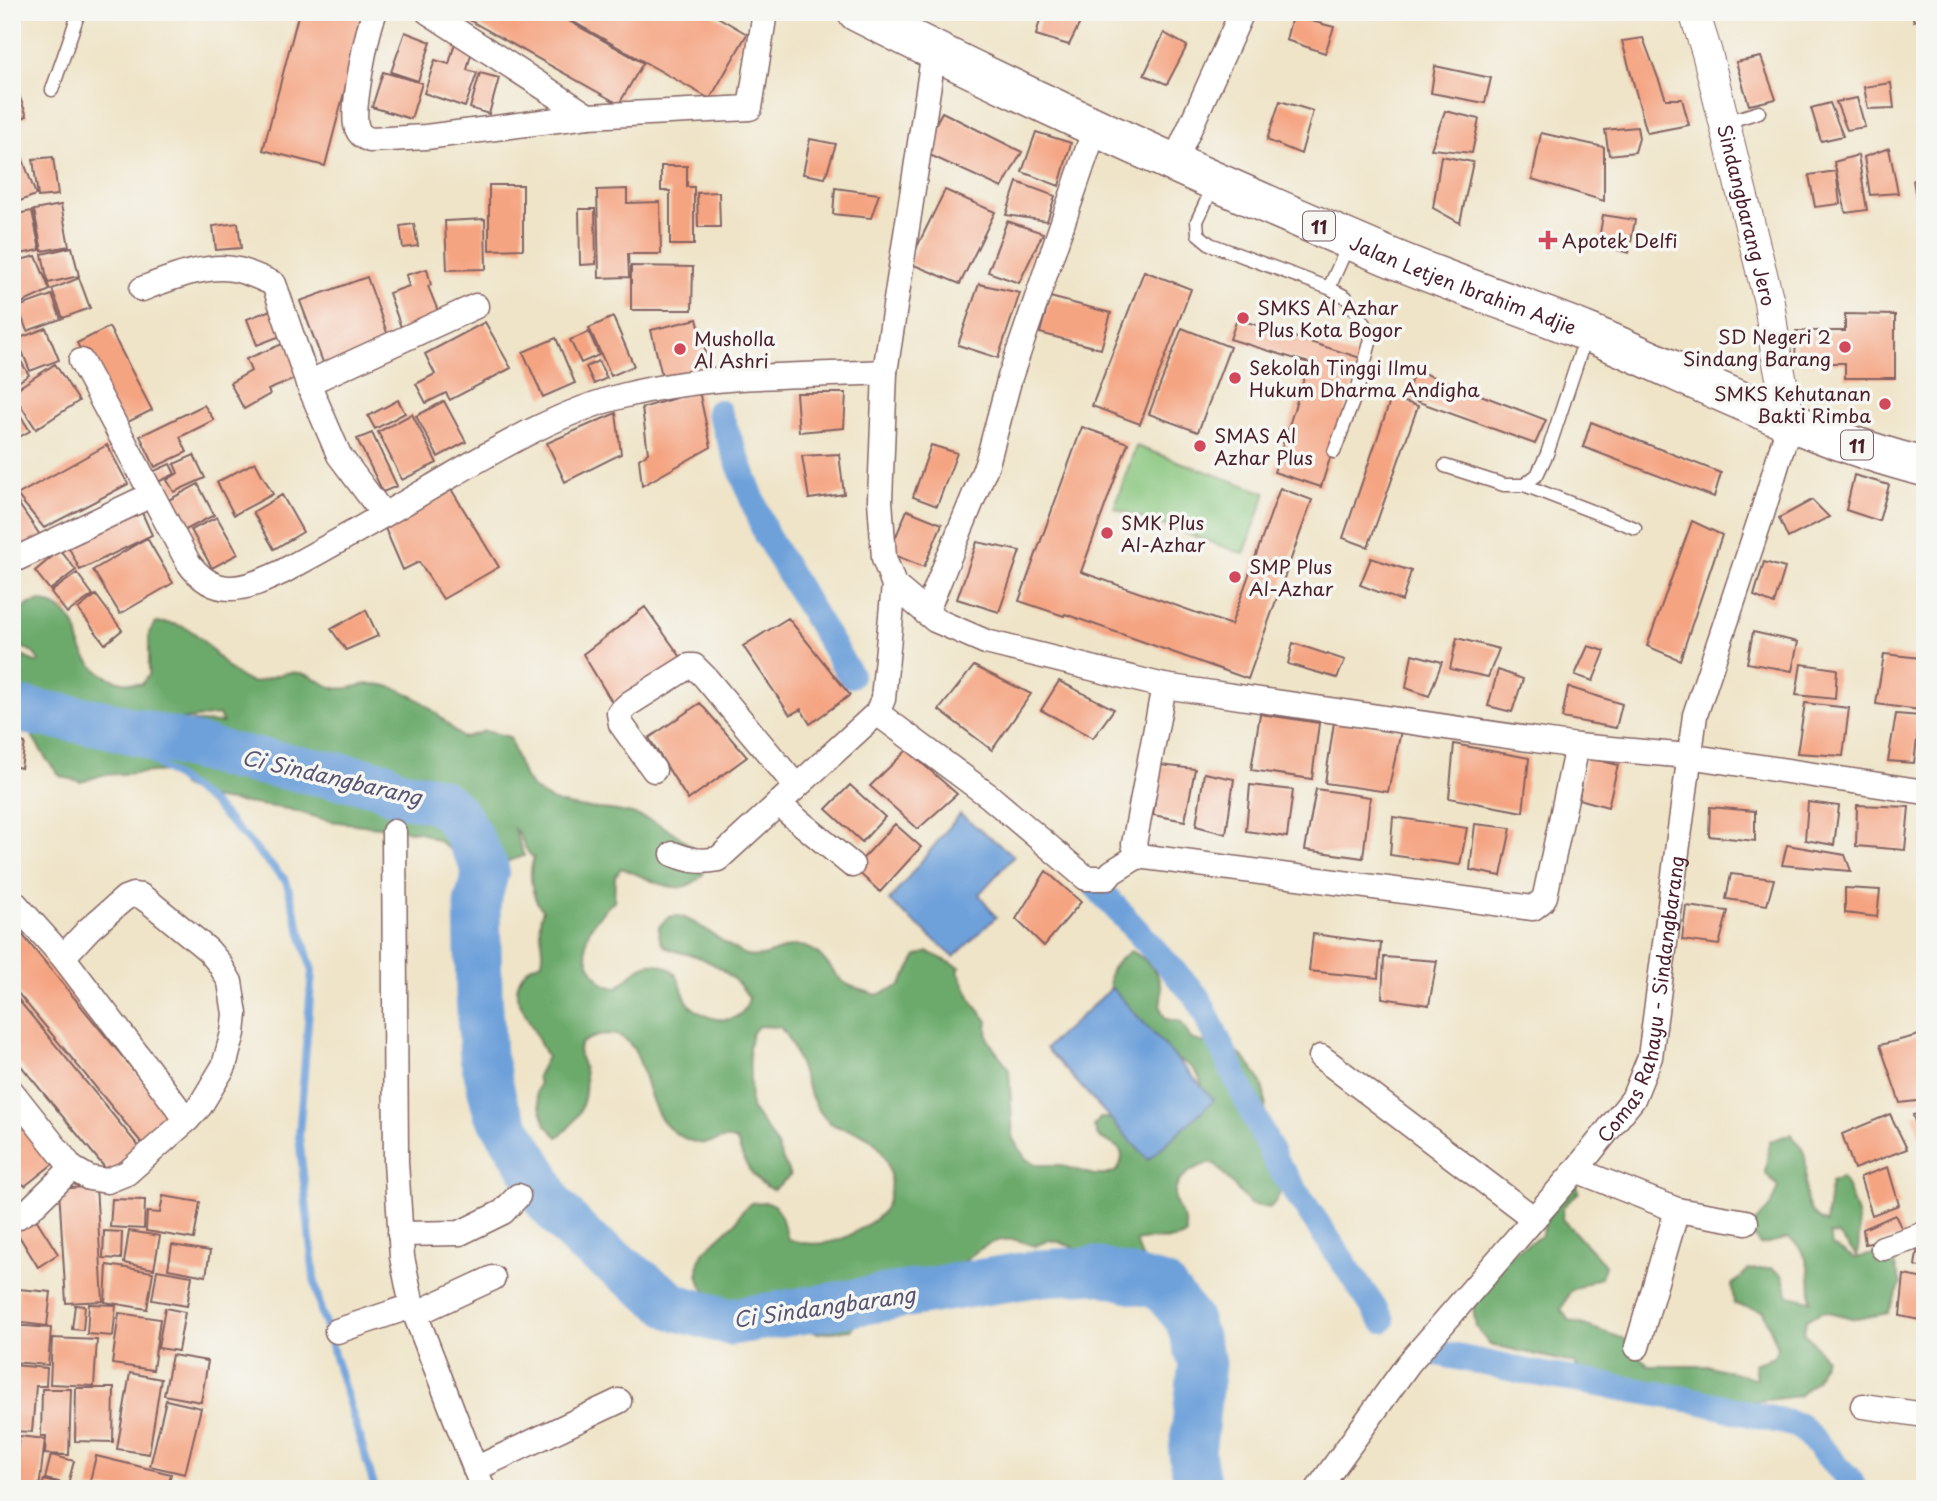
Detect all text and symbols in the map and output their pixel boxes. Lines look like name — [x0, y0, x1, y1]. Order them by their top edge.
street label: Sindangbarang Jero — [1711, 121, 1783, 309]
road number: 11 — [1303, 211, 1335, 240]
place label: Apotek Delfi — [1562, 226, 1678, 254]
street label: Jalan Letjen Ibrahim Adjie — [1346, 228, 1581, 341]
marker: Apotek Delfi — [1540, 232, 1556, 248]
place label: SMKS Al Azhar Plus Kota Bogor — [1257, 293, 1402, 343]
marker: SMKS Al Azhar Plus Kota Bogor — [1235, 310, 1251, 326]
place label: SD Negeri 2 Sindang Barang — [1683, 322, 1831, 372]
place label: Musholla Al Ashri — [694, 324, 775, 374]
marker: SD Negeri 2 Sindang Barang — [1837, 339, 1853, 355]
marker: Musholla Al Ashri — [672, 341, 688, 357]
place label: Sekolah Tinggi Ilmu Hukum Dharma Andigha — [1249, 353, 1480, 403]
marker: Sekolah Tinggi Ilmu Hukum Dharma Andigha — [1227, 370, 1243, 386]
place label: SMKS Kehutanan Bakti Rimba — [1714, 379, 1871, 429]
marker: SMKS Kehutanan Bakti Rimba — [1877, 396, 1893, 412]
place label: SMAS Al Azhar Plus — [1214, 421, 1313, 471]
road number: 11 — [1841, 430, 1873, 460]
marker: SMAS Al Azhar Plus — [1192, 438, 1208, 454]
place label: SMK Plus Al-Azhar — [1121, 508, 1206, 558]
marker: SMK Plus Al-Azhar — [1099, 525, 1115, 541]
place label: SMP Plus Al-Azhar — [1249, 552, 1334, 602]
marker: SMP Plus Al-Azhar — [1227, 569, 1243, 585]
water label: Ci Sindangbarang — [239, 740, 427, 813]
street label: Comas Rahayu - Sindangbarang — [1590, 854, 1690, 1148]
water label: Ci Sindangbarang — [731, 1277, 919, 1335]

